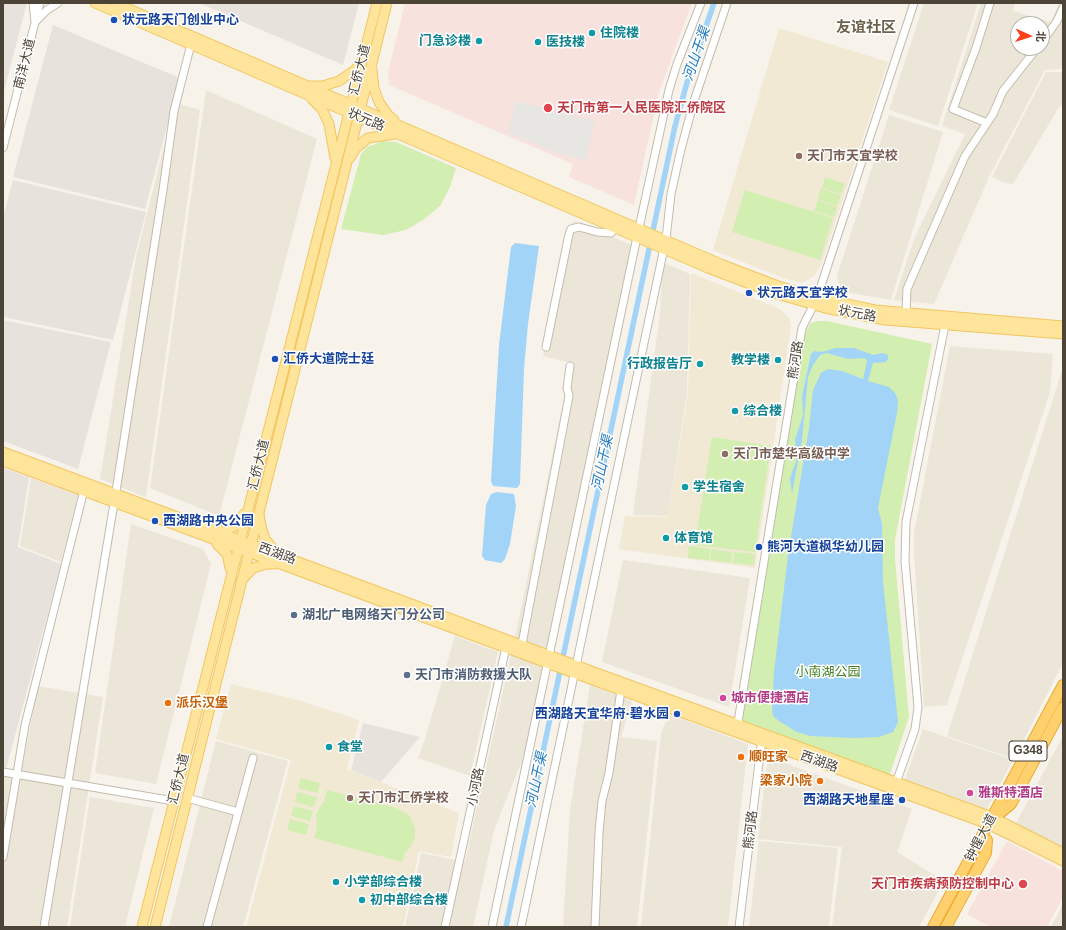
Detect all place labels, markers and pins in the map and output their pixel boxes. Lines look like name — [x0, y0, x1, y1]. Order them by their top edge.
place label: 状元路天门创业中心 — [122, 12, 239, 28]
marker: 状元路天门创业中心 — [109, 15, 119, 25]
place label: 住院楼 — [600, 25, 639, 41]
marker: 住院楼 — [587, 28, 597, 38]
place label: 门急诊楼 — [419, 33, 471, 49]
place label: 医技楼 — [546, 34, 585, 50]
marker: 门急诊楼 — [474, 36, 484, 46]
marker: 医技楼 — [533, 37, 543, 47]
place label: 天门市第一人民医院汇侨院区 — [557, 100, 726, 116]
marker: 天门市第一人民医院汇侨院区 — [542, 102, 554, 114]
place label: 天门市天宜学校 — [807, 148, 898, 164]
marker: 天门市天宜学校 — [794, 151, 804, 161]
place label: 状元路天宜学校 — [757, 285, 848, 301]
marker: 状元路天宜学校 — [744, 288, 754, 298]
place label: 汇侨大道院士廷 — [283, 351, 374, 367]
place label: 教学楼 — [731, 352, 770, 368]
marker: 汇侨大道院士廷 — [270, 354, 280, 364]
marker: 教学楼 — [773, 355, 783, 365]
place label: 行政报告厅 — [627, 356, 692, 372]
marker: 行政报告厅 — [695, 359, 705, 369]
place label: 综合楼 — [743, 403, 782, 419]
marker: 综合楼 — [730, 406, 740, 416]
place label: 天门市楚华高级中学 — [733, 446, 850, 462]
marker: 天门市楚华高级中学 — [720, 449, 730, 459]
place label: 学生宿舍 — [693, 479, 745, 495]
marker: 学生宿舍 — [680, 482, 690, 492]
place label: 西湖路中央公园 — [163, 513, 254, 529]
marker: 西湖路中央公园 — [150, 516, 160, 526]
place label: 体育馆 — [674, 530, 713, 546]
marker: 体育馆 — [661, 533, 671, 543]
place label: 熊河大道枫华幼儿园 — [767, 539, 884, 555]
marker: 熊河大道枫华幼儿园 — [754, 542, 764, 552]
place label: 湖北广电网络天门分公司 — [302, 607, 445, 623]
marker: 湖北广电网络天门分公司 — [289, 610, 299, 620]
place label: 天门市消防救援大队 — [415, 667, 532, 683]
marker: 天门市消防救援大队 — [402, 670, 412, 680]
place label: 城市便捷酒店 — [731, 690, 809, 706]
marker: 城市便捷酒店 — [718, 693, 728, 703]
place label: 派乐汉堡 — [176, 695, 228, 711]
marker: 派乐汉堡 — [163, 698, 173, 708]
place label: 西湖路天宜华府·碧水园 — [535, 706, 669, 722]
marker: 西湖路天宜华府·碧水园 — [672, 709, 682, 719]
place label: 食堂 — [337, 739, 363, 755]
marker: 食堂 — [324, 742, 334, 752]
place label: 顺旺家 — [749, 749, 788, 765]
marker: 顺旺家 — [736, 752, 746, 762]
place label: 梁家小院 — [760, 773, 812, 789]
marker: 梁家小院 — [815, 776, 825, 786]
place label: 雅斯特酒店 — [978, 785, 1043, 801]
marker: 雅斯特酒店 — [965, 788, 975, 798]
place label: 天门市汇侨学校 — [358, 790, 449, 806]
place label: 西湖路天地星座 — [803, 792, 894, 808]
marker: 天门市汇侨学校 — [345, 793, 355, 803]
marker: 西湖路天地星座 — [897, 795, 907, 805]
place label: 小学部综合楼 — [344, 874, 422, 890]
place label: 天门市疾病预防控制中心 — [871, 876, 1014, 892]
marker: 小学部综合楼 — [331, 877, 341, 887]
marker: 天门市疾病预防控制中心 — [1017, 878, 1029, 890]
place label: 初中部综合楼 — [370, 892, 448, 908]
marker: 初中部综合楼 — [357, 895, 367, 905]

